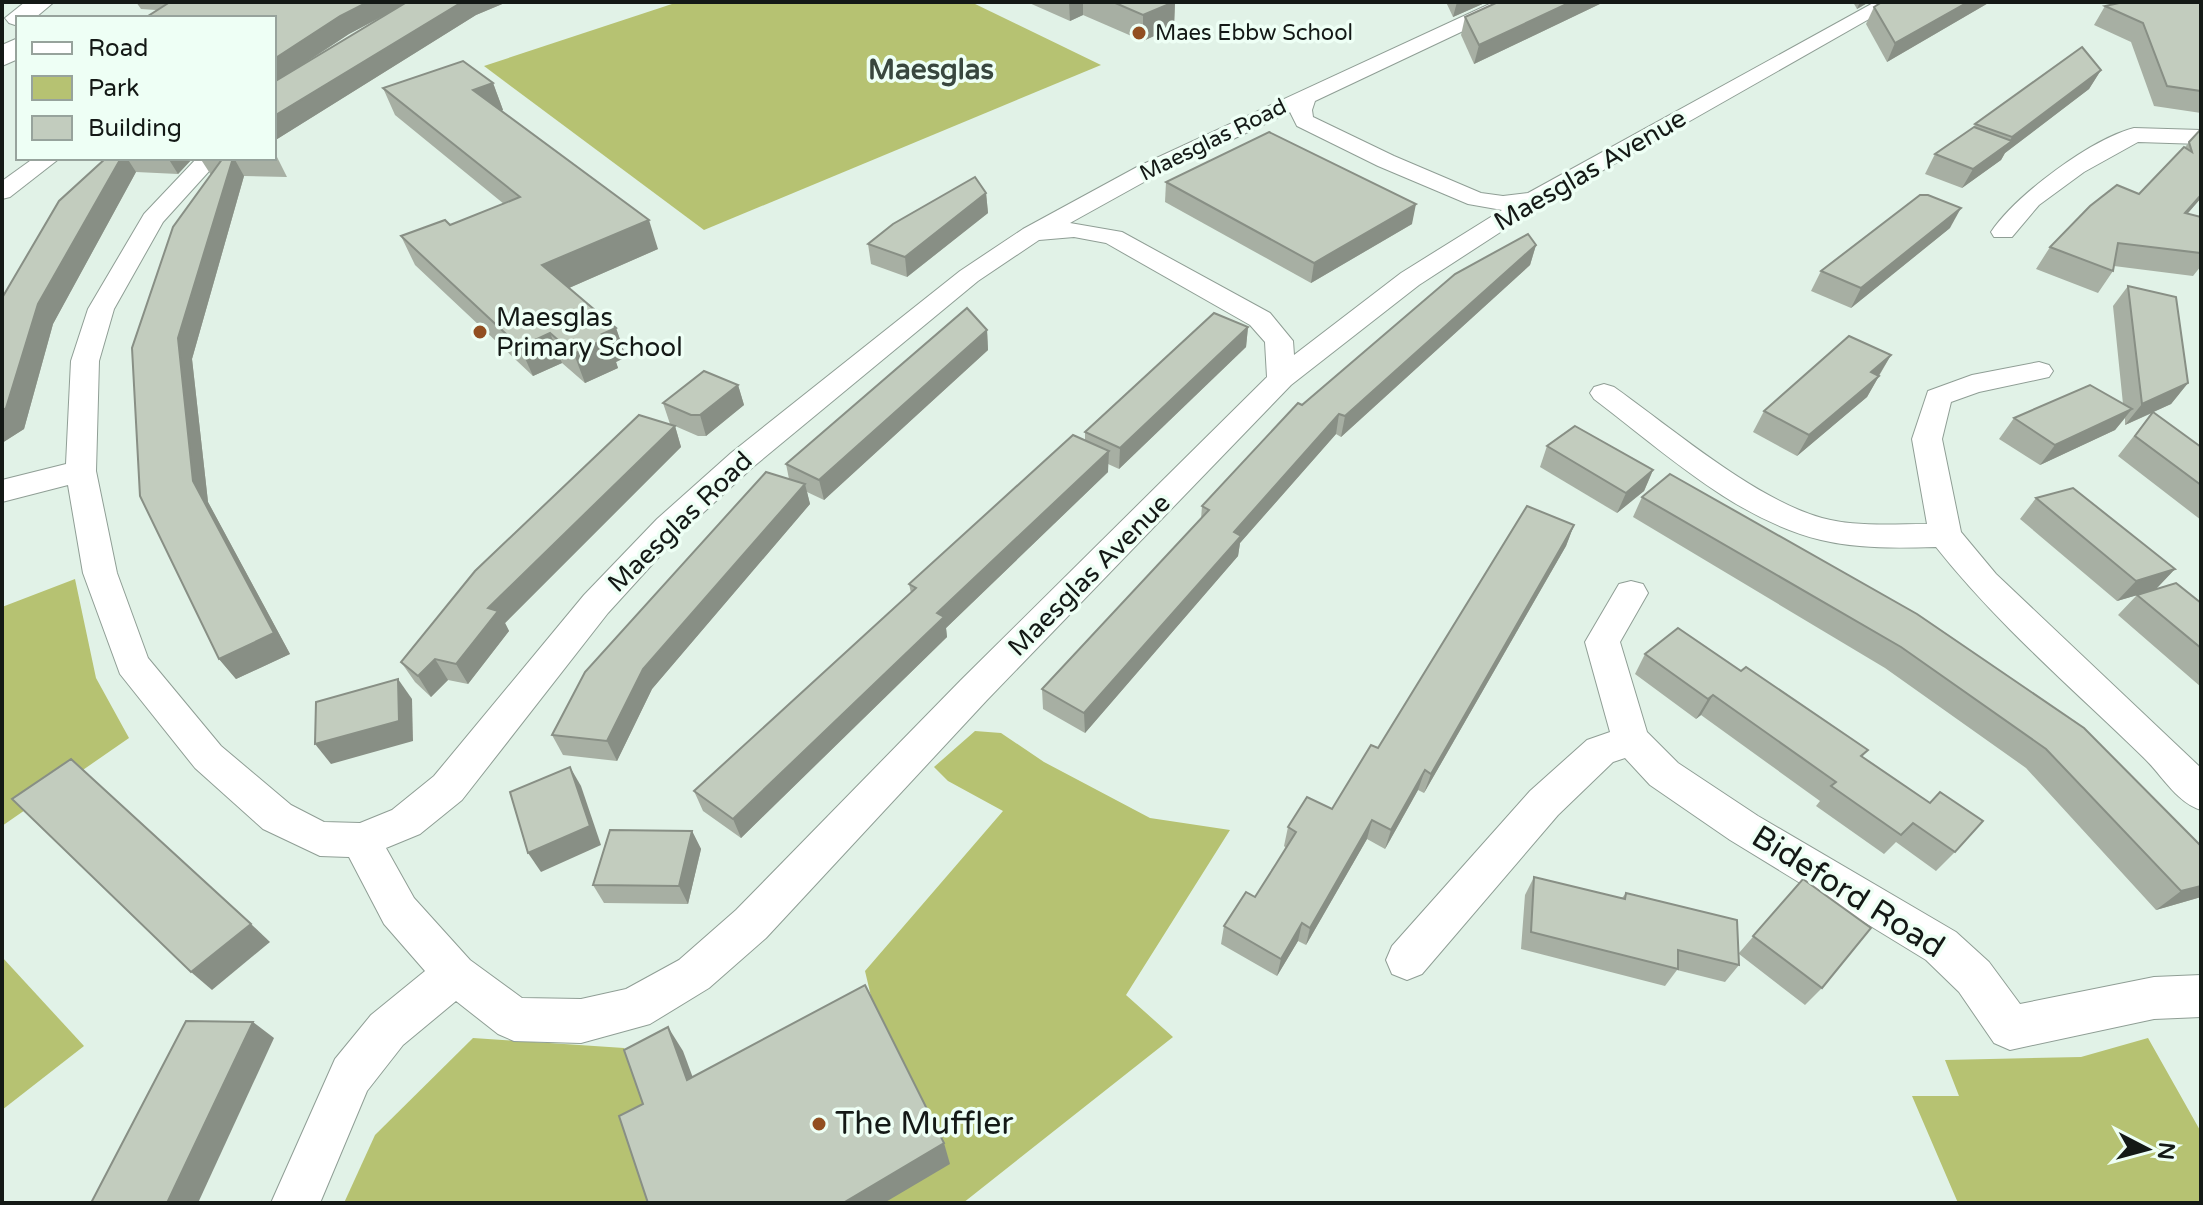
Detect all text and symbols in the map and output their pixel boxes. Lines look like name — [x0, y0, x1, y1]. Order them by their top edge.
legend — [16, 16, 276, 160]
place label: Maes Ebbw School — [1155, 20, 1353, 46]
marker: Maes Ebbw School — [1130, 24, 1148, 42]
text: Road — [88, 34, 148, 63]
district label: Maesglas — [868, 53, 994, 87]
text: Park — [88, 74, 139, 103]
street label: Maesglas Road — [1135, 93, 1291, 187]
street label: Maesglas Avenue — [1488, 102, 1692, 238]
text: Building — [88, 114, 182, 143]
place label: Maesglas Primary School — [496, 302, 683, 363]
marker: Maesglas Primary School — [471, 323, 489, 341]
street label: Maesglas Road — [601, 445, 759, 599]
street label: Maesglas Avenue — [1001, 487, 1177, 663]
street label: Bideford Road — [1745, 818, 1951, 966]
place label: The Muffler — [835, 1105, 1014, 1143]
north arrow — [2107, 1109, 2187, 1189]
marker: The Muffler — [810, 1115, 828, 1133]
text: N — [2152, 1141, 2180, 1161]

